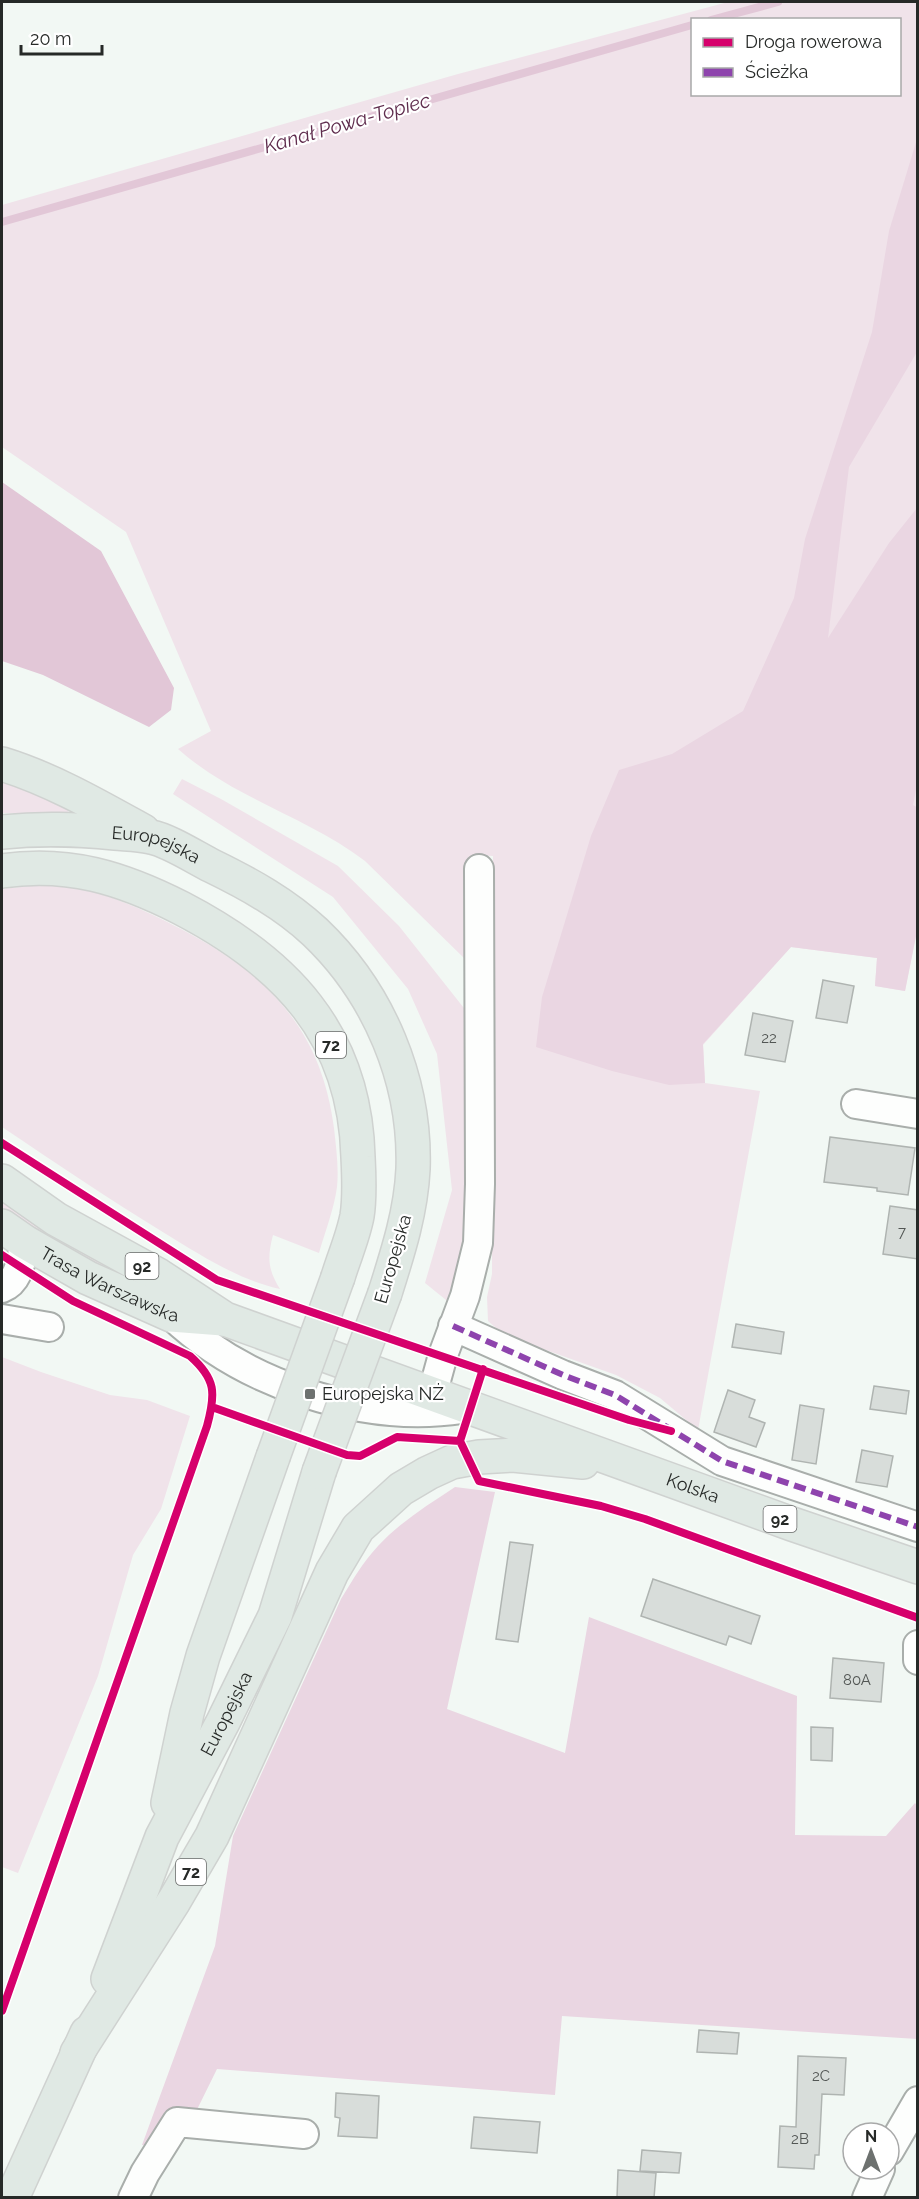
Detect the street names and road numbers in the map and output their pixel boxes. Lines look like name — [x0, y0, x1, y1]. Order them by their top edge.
street label: Europejska — [111, 822, 204, 868]
road number: 72 — [316, 1032, 346, 1058]
street label: Europejska — [370, 1212, 415, 1306]
street label: Trasa Warszawska — [37, 1242, 179, 1326]
road number: 92 — [126, 1253, 158, 1279]
street label: Kolska — [664, 1468, 722, 1507]
road number: 92 — [764, 1506, 796, 1532]
street label: Europejska — [196, 1668, 256, 1759]
road number: 72 — [176, 1859, 206, 1885]

